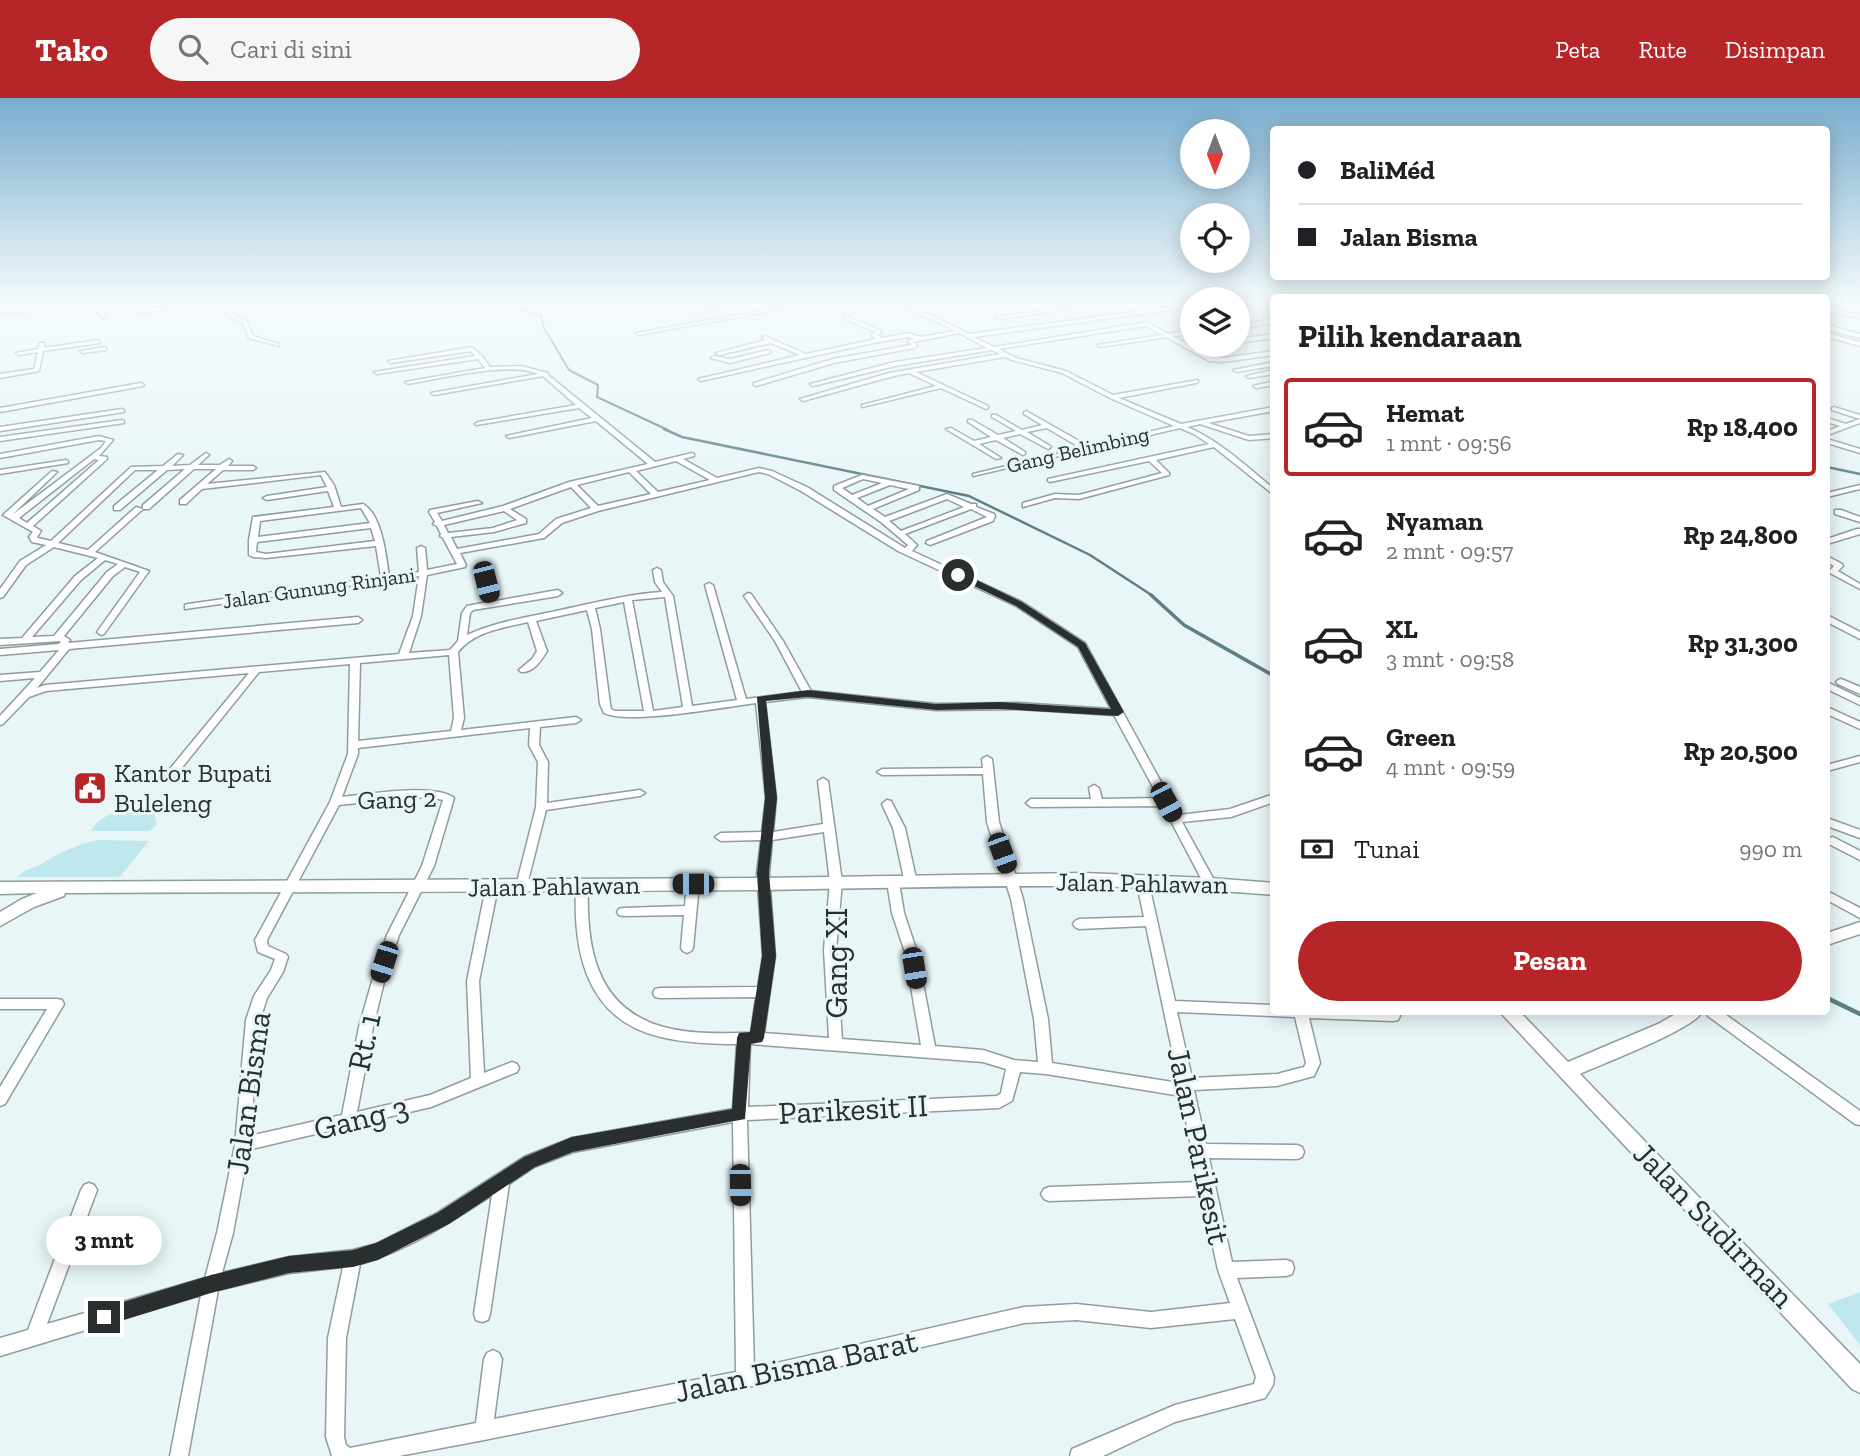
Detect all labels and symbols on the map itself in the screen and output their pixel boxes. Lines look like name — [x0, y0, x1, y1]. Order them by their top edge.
north arrow — [1180, 119, 1250, 189]
street label: Gang Belimbing — [1004, 421, 1152, 478]
car — [471, 559, 502, 605]
route start — [942, 559, 974, 591]
street label: Jalan Gunung Rinjani — [221, 562, 417, 614]
place label: Kantor Bupati Buleleng — [114, 757, 272, 819]
public building icon: Kantor Bupati Buleleng — [71, 769, 109, 807]
car — [1147, 779, 1186, 825]
street label: Gang 2 — [357, 782, 437, 816]
car — [985, 830, 1020, 876]
street label: Jalan Pahlawan — [1056, 865, 1228, 901]
street label: Jalan Pahlawan — [468, 868, 640, 904]
car — [673, 874, 715, 895]
street label: Gang XI — [817, 908, 855, 1018]
car — [368, 939, 401, 985]
car — [901, 946, 928, 990]
street label: Jalan Bisma — [218, 1009, 278, 1177]
street label: Rt. 1 — [339, 1010, 389, 1074]
street label: Jalan Parikesit — [1160, 1044, 1238, 1248]
street label: Parikesit II — [777, 1086, 929, 1132]
street label: Gang 3 — [310, 1088, 412, 1148]
street label: Jalan Sudirman — [1626, 1134, 1803, 1316]
car — [730, 1164, 751, 1206]
callout: 3 mnt — [46, 1216, 162, 1264]
route end — [88, 1301, 120, 1333]
street label: Jalan Bisma Barat — [671, 1322, 921, 1410]

